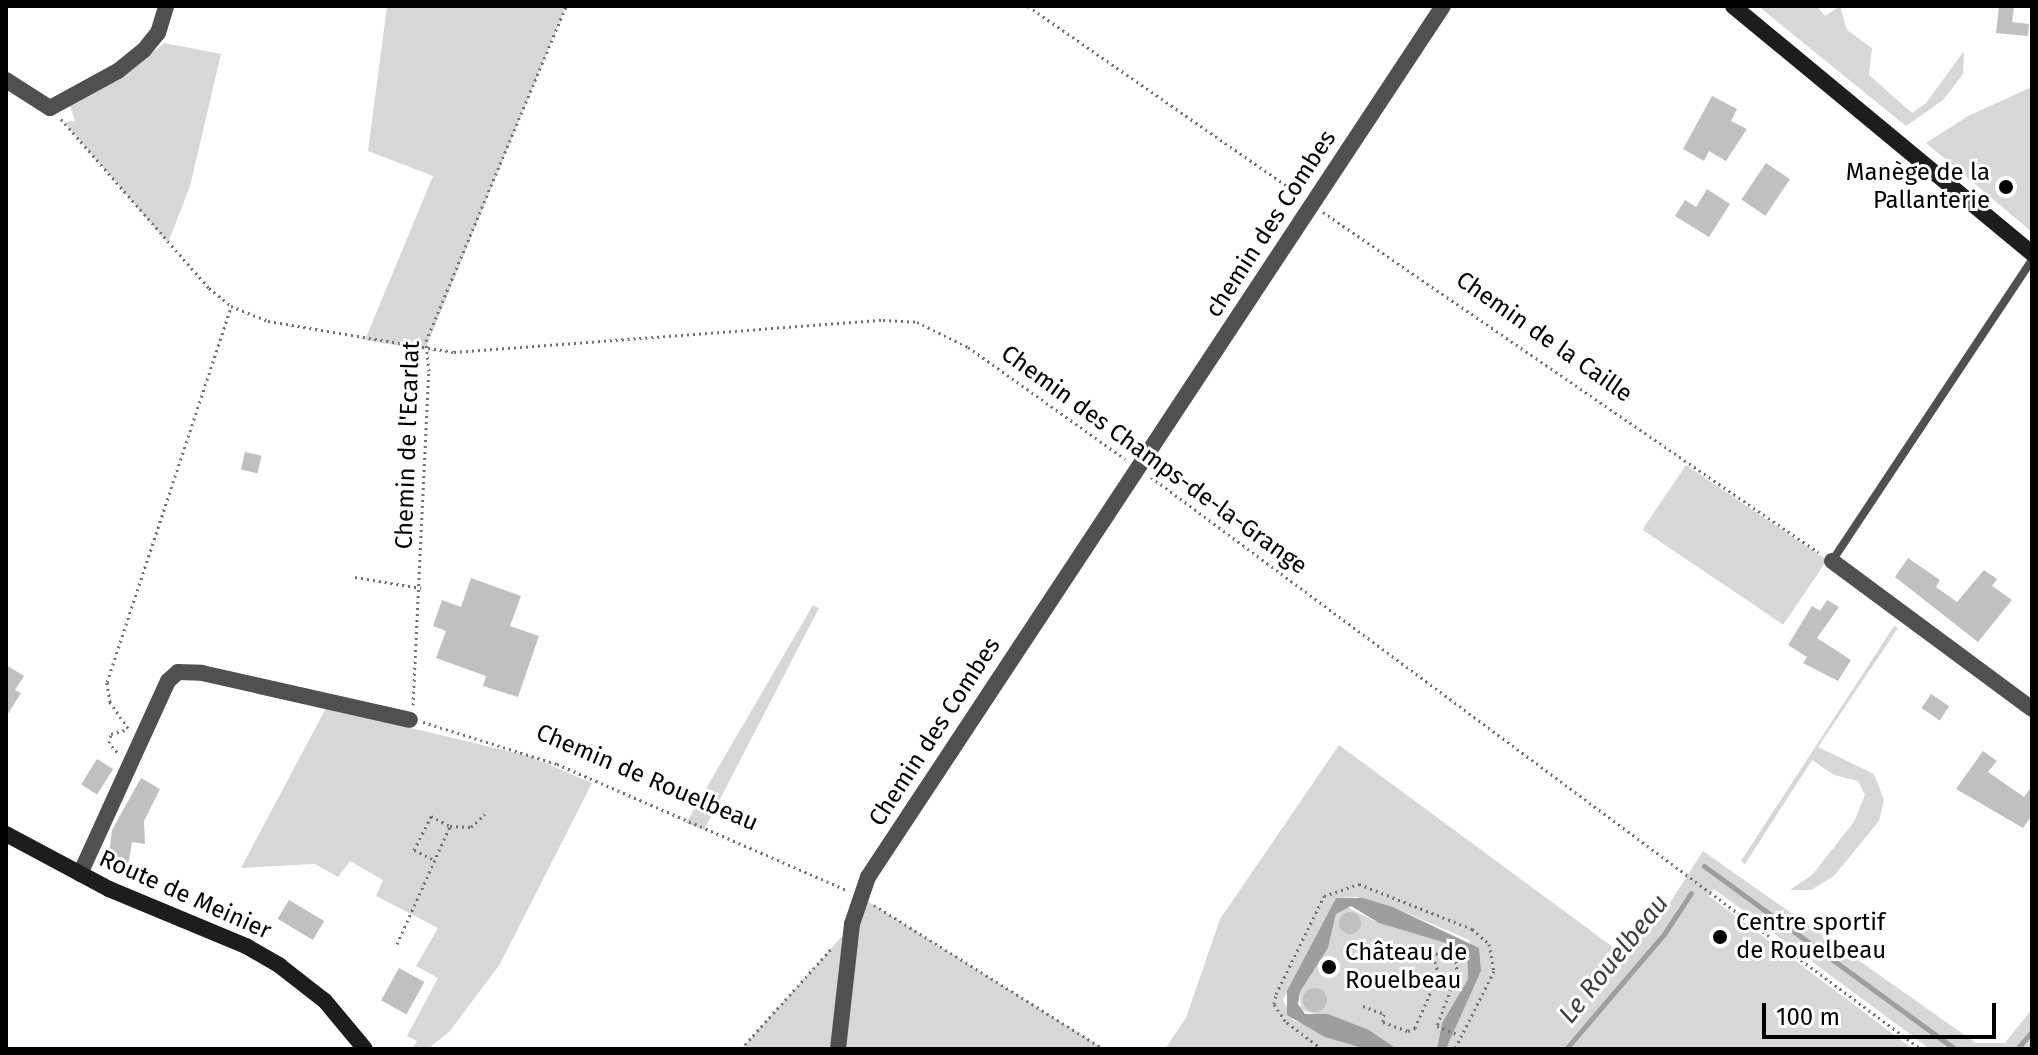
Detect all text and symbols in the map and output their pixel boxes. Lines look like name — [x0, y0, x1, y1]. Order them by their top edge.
street label: chemin des Combes — [1200, 125, 1342, 323]
place label: Manège de la Pallanterie — [1846, 159, 1990, 215]
marker: Manège de la Pallanterie — [1997, 178, 2015, 196]
street label: Chemin de la Caille — [1450, 265, 1638, 409]
street label: Chemin des Champs-de-la-Grange — [995, 339, 1313, 581]
street label: Chemin de l'Ecarlat — [390, 340, 426, 550]
street label: Chemin des Combes — [863, 632, 1007, 832]
street label: Chemin de Rouelbeau — [532, 718, 762, 838]
street label: Route de Meinier — [94, 844, 276, 946]
water label: Le Rouelbeau — [1553, 888, 1675, 1030]
place label: Centre sportif de Rouelbeau — [1736, 909, 1886, 965]
marker: Centre sportif de Rouelbeau — [1711, 928, 1729, 946]
place label: Château de Rouelbeau — [1345, 939, 1467, 995]
marker: Château de Rouelbeau — [1320, 958, 1338, 976]
scale bar — [1766, 987, 2000, 1037]
text: 100 m — [1776, 1003, 1840, 1031]

